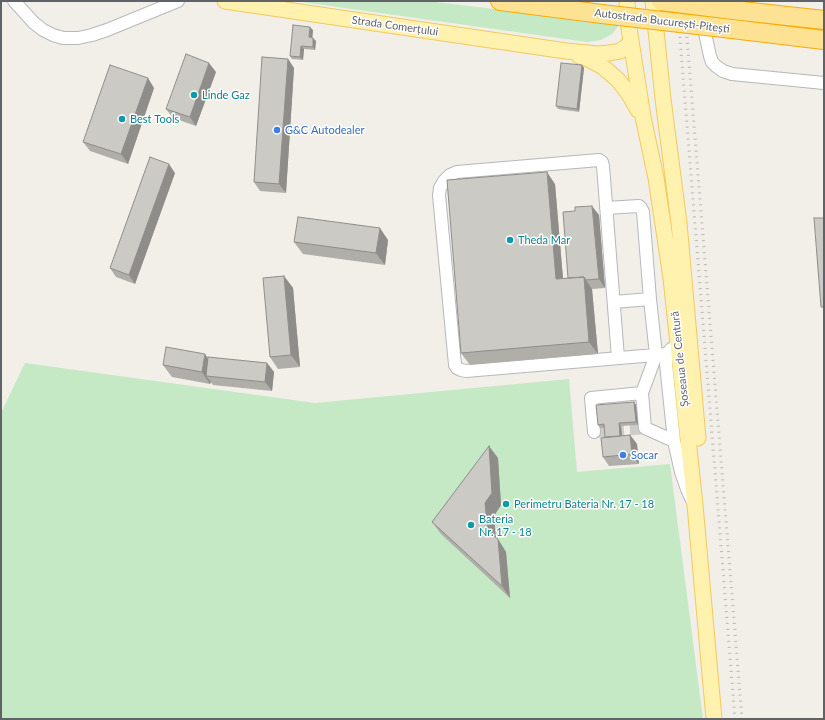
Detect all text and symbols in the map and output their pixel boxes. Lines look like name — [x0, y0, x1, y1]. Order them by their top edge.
street label: Autostrada București-Pitești — [594, 6, 730, 36]
street label: Strada Comerțului — [351, 13, 439, 39]
place label: Linde Gaz — [202, 88, 250, 102]
marker: Linde Gaz — [189, 90, 199, 100]
place label: Best Tools — [130, 112, 179, 126]
marker: Best Tools — [117, 114, 127, 124]
place label: G&C Autodealer — [285, 123, 364, 137]
marker: G&C Autodealer — [272, 125, 282, 135]
place label: Theda Mar — [518, 233, 570, 247]
marker: Theda Mar — [505, 235, 515, 245]
street label: Șoseaua de Centură — [668, 311, 692, 407]
place label: Socar — [631, 448, 658, 462]
marker: Socar — [618, 450, 628, 460]
place label: Perimetru Bateria Nr. 17 - 18 — [514, 497, 654, 511]
marker: Perimetru Bateria Nr. 17 - 18 — [501, 499, 511, 509]
place label: Bateria Nr. 17 - 18 — [479, 512, 532, 538]
marker: Bateria Nr. 17 - 18 — [466, 520, 476, 530]

